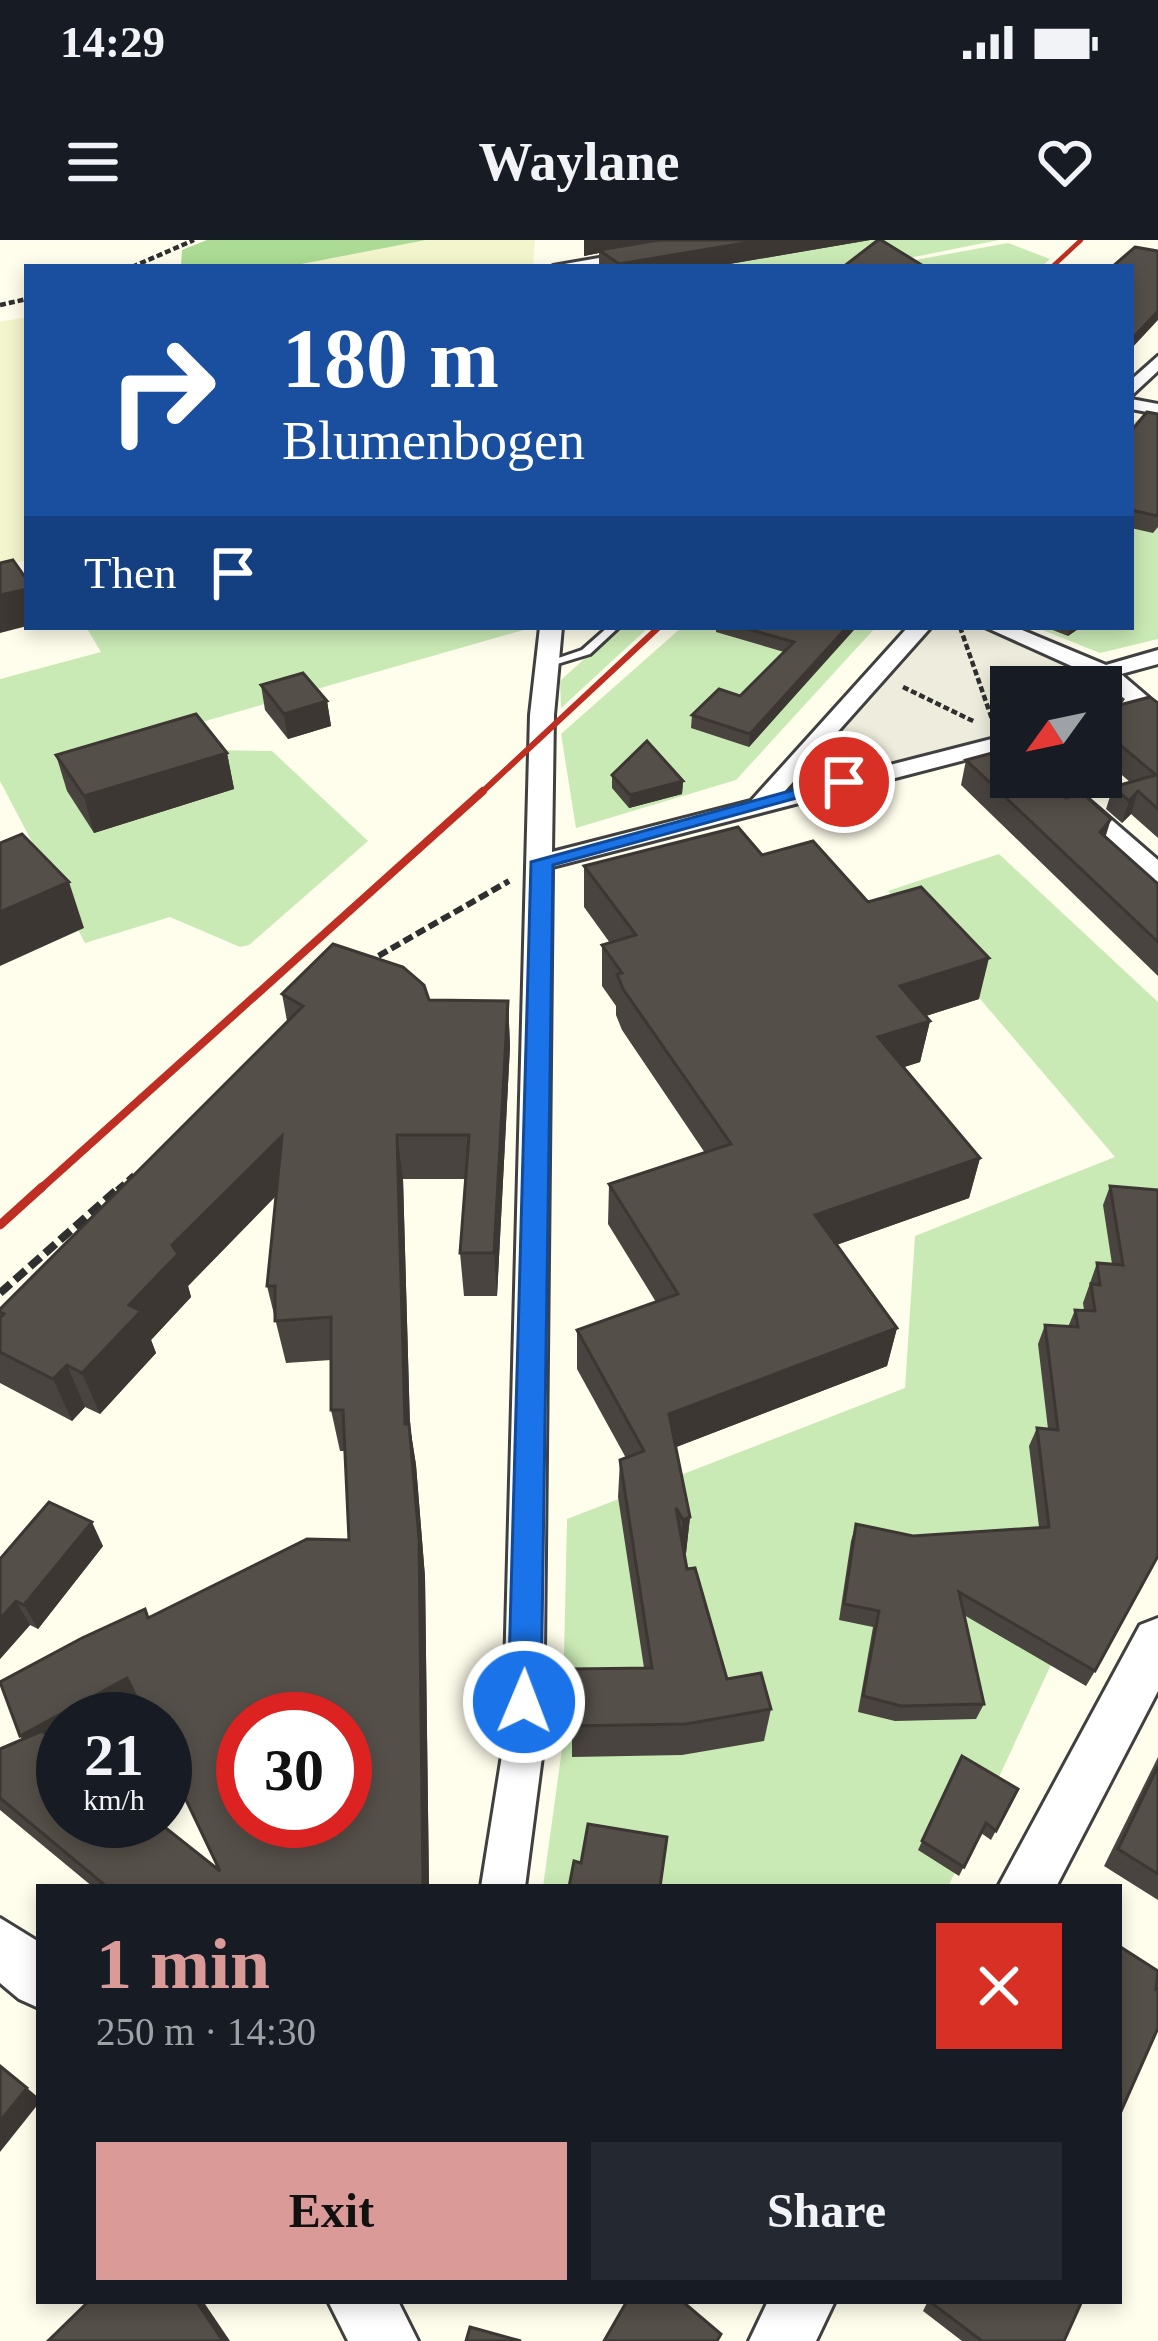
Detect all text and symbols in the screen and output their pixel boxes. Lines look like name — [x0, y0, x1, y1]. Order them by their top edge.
text: 14:29 — [60, 17, 165, 67]
icon: menu — [60, 129, 126, 195]
icon: heart — [1032, 129, 1098, 195]
text: Waylane — [478, 132, 680, 192]
icon: right — [84, 312, 240, 468]
text: 180 m — [282, 312, 499, 405]
text: Blumenbogen — [282, 411, 585, 471]
icon: arrive — [200, 540, 266, 606]
text: Then — [84, 548, 176, 598]
north arrow — [990, 666, 1122, 798]
map controls — [990, 666, 1122, 798]
pin — [793, 731, 895, 833]
icon: arrive — [811, 749, 877, 815]
position arrow — [461, 1639, 587, 1765]
speed limit sign: 30 — [216, 1692, 372, 1848]
text: 21 — [84, 1722, 144, 1788]
text: km/h — [83, 1783, 145, 1816]
button: close — [936, 1923, 1062, 2049]
text: 1 min — [96, 1924, 270, 2004]
text: 250 m · 14:30 — [96, 2010, 316, 2053]
button: Exit — [96, 2142, 567, 2280]
button: Share — [591, 2142, 1062, 2280]

